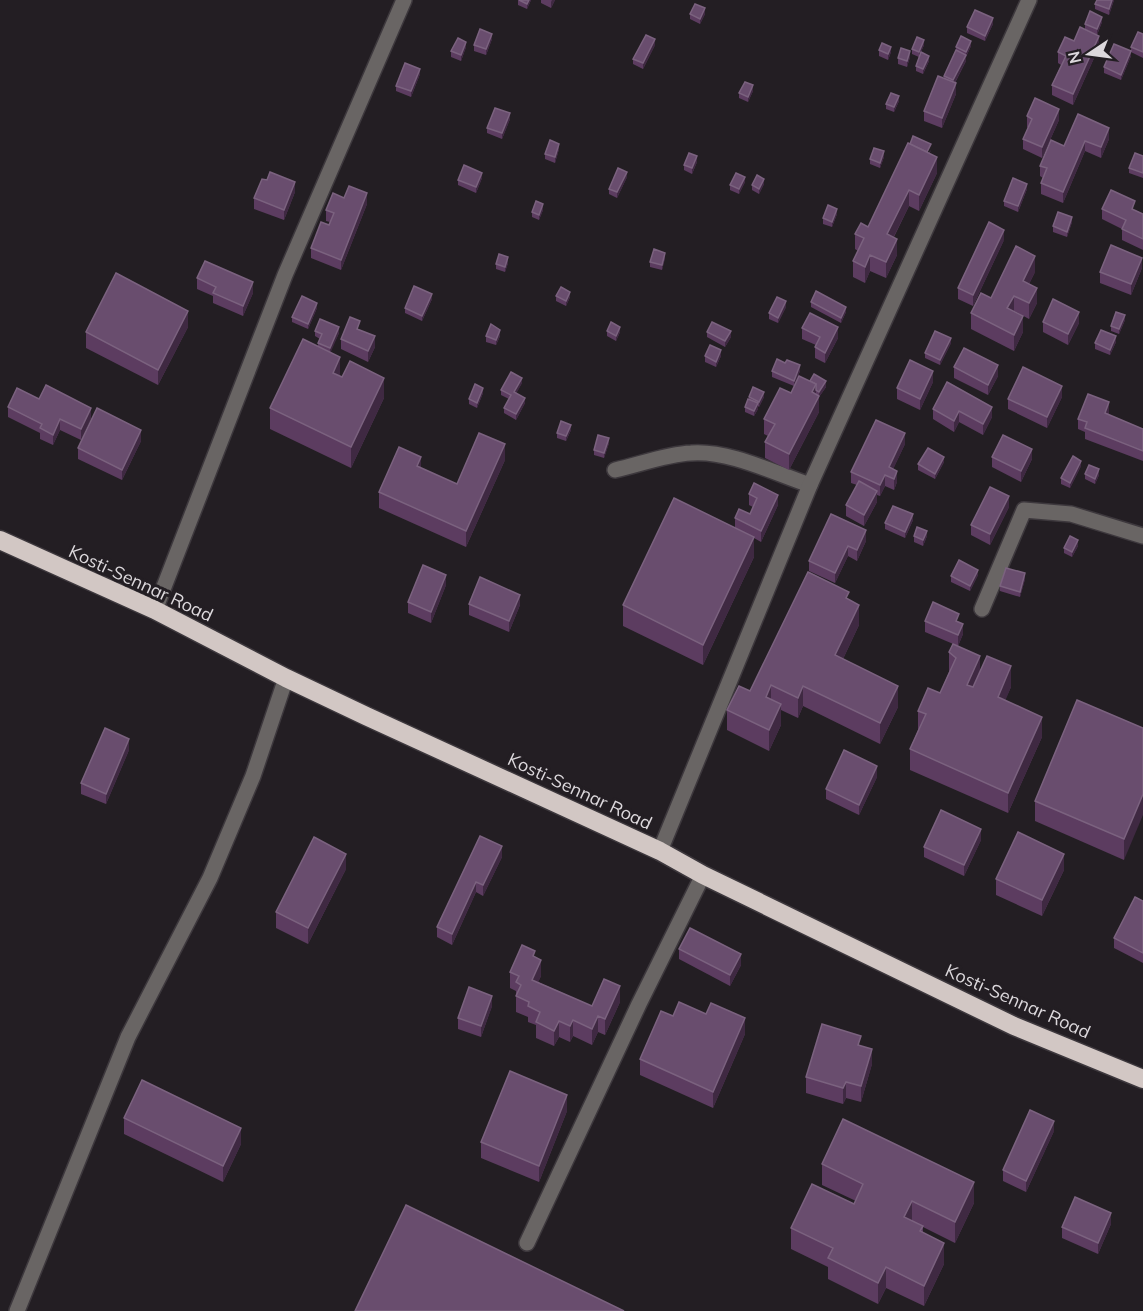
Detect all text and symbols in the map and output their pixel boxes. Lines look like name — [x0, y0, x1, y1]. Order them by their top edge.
north arrow — [1059, 24, 1119, 84]
text: N — [1063, 49, 1085, 66]
street label: Kosti-Sennar Road — [65, 540, 217, 626]
street label: Kosti-Sennar Road — [504, 748, 656, 834]
street label: Kosti-Sennar Road — [942, 959, 1094, 1043]

